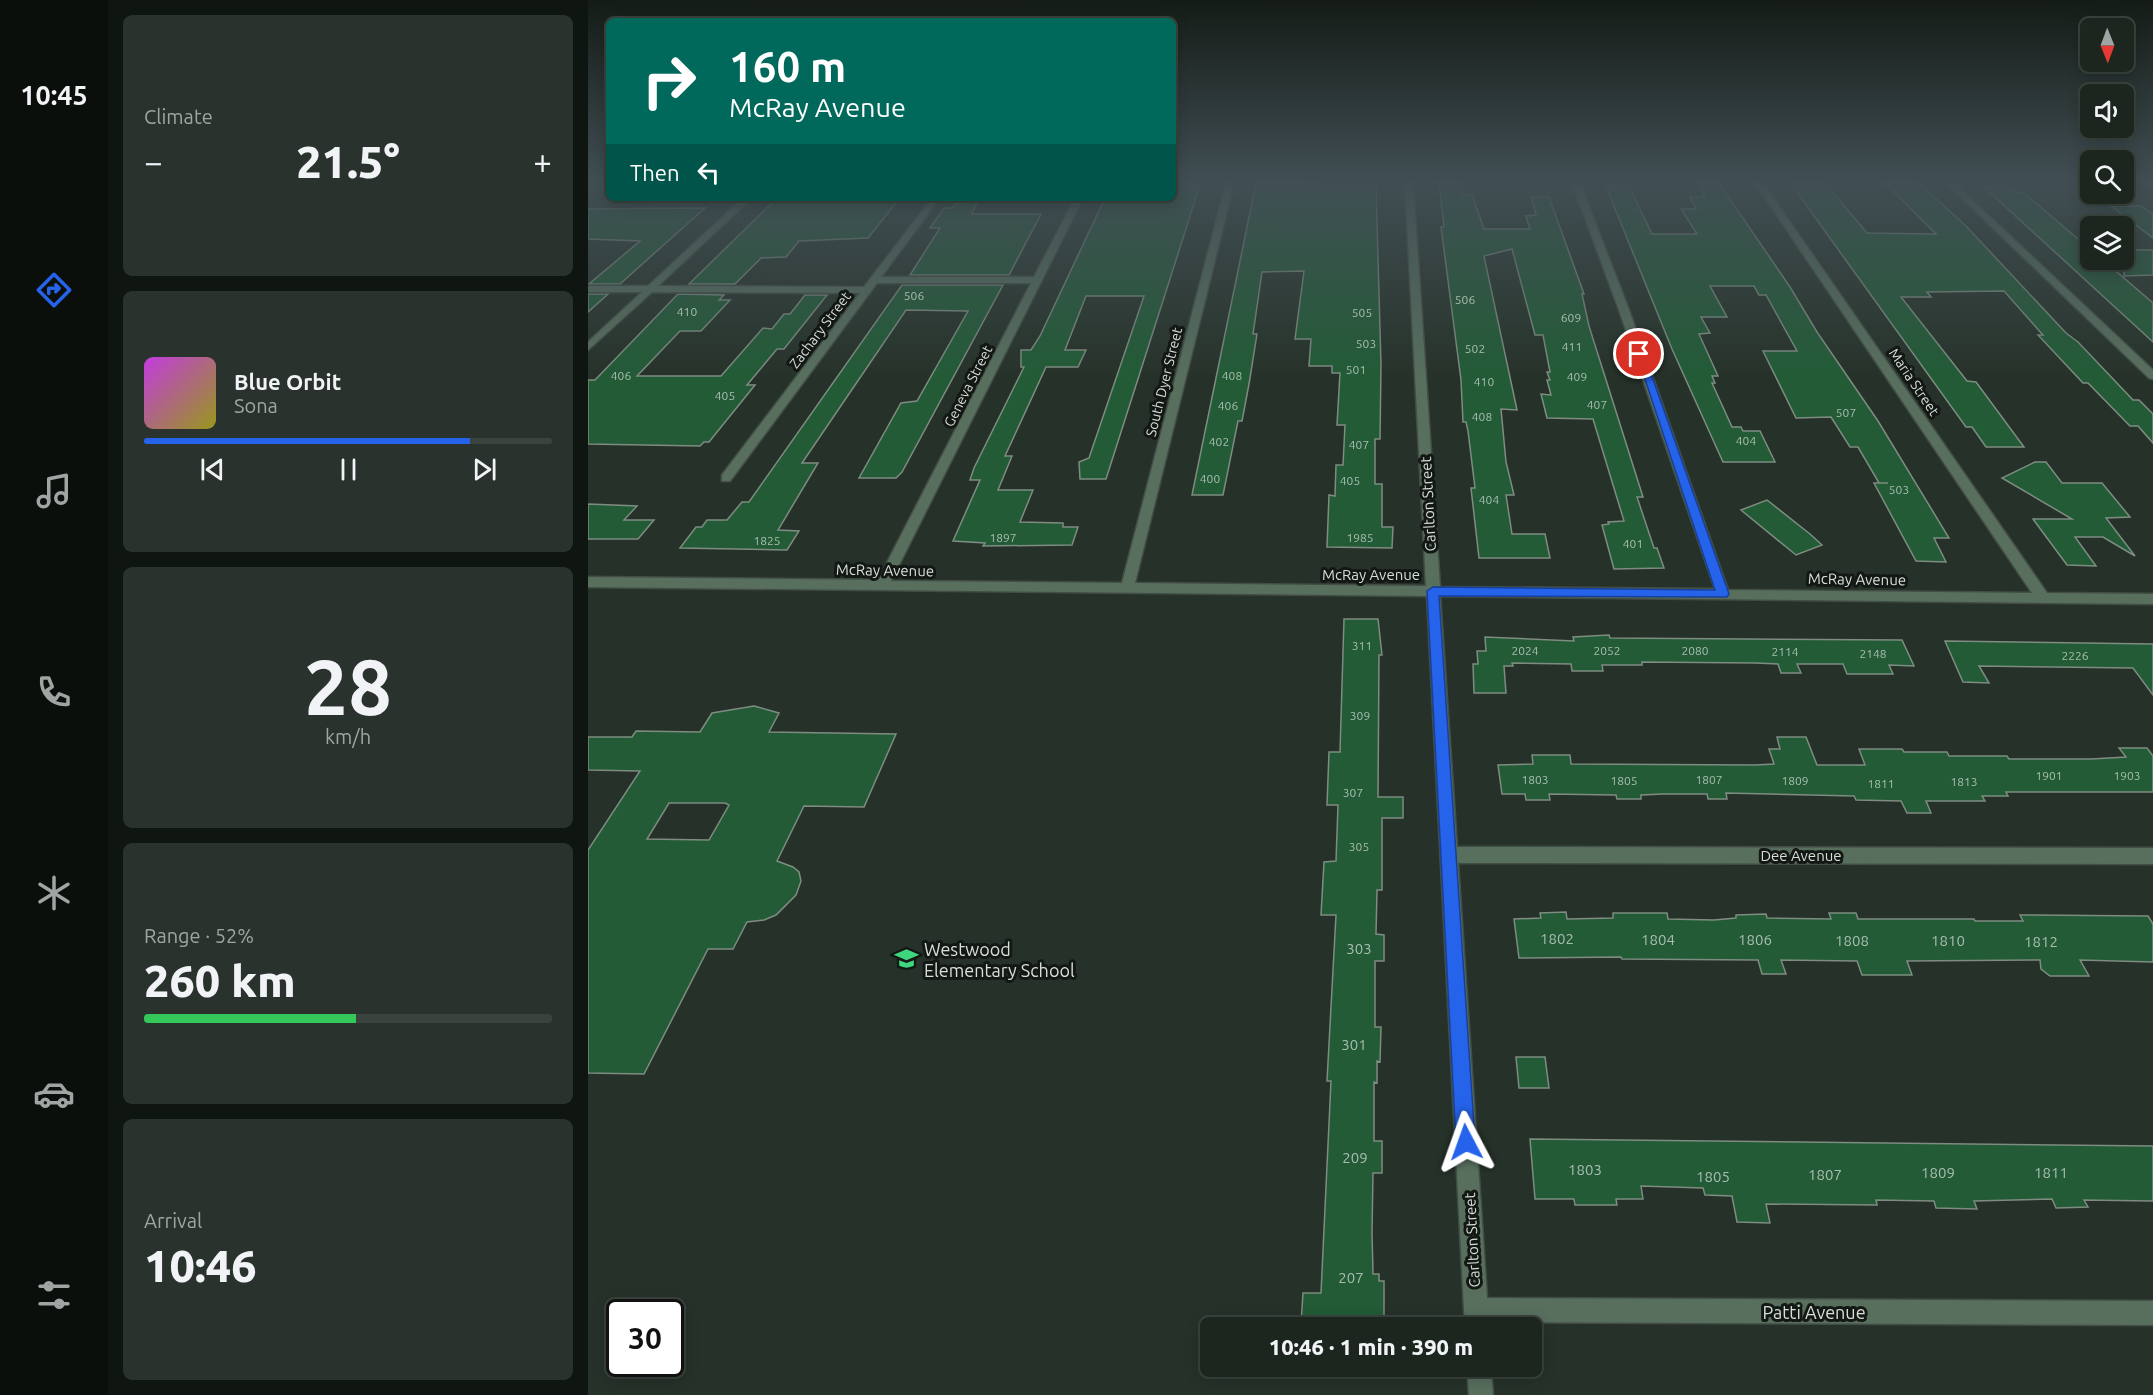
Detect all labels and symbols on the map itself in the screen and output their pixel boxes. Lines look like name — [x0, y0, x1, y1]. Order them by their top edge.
north arrow — [2080, 18, 2134, 72]
street label: Zachary Street — [786, 288, 854, 371]
house number: 506 — [904, 289, 924, 302]
house number: 506 — [1455, 293, 1475, 306]
house number: 410 — [677, 305, 697, 318]
house number: 505 — [1352, 306, 1372, 319]
house number: 609 — [1561, 311, 1581, 324]
street label: South Dyer Street — [1143, 325, 1185, 438]
pin — [1613, 328, 1664, 379]
house number: 503 — [1356, 337, 1376, 350]
house number: 411 — [1562, 340, 1582, 353]
street label: Geneva Street — [941, 342, 996, 429]
house number: 502 — [1465, 342, 1485, 355]
street label: Maria Street — [1886, 345, 1943, 419]
house number: 501 — [1346, 363, 1366, 376]
house number: 406 — [611, 369, 631, 382]
house number: 408 — [1222, 369, 1242, 382]
house number: 409 — [1567, 370, 1587, 383]
house number: 410 — [1474, 375, 1494, 388]
house number: 405 — [715, 389, 735, 402]
house number: 407 — [1587, 398, 1607, 411]
house number: 406 — [1218, 399, 1238, 412]
house number: 507 — [1836, 406, 1856, 419]
house number: 408 — [1472, 410, 1492, 423]
house number: 404 — [1736, 434, 1756, 447]
house number: 402 — [1209, 435, 1229, 448]
house number: 407 — [1349, 438, 1369, 451]
street label: Carlton Street — [1417, 456, 1439, 552]
house number: 400 — [1200, 472, 1220, 485]
house number: 405 — [1340, 474, 1360, 487]
house number: 503 — [1889, 483, 1909, 496]
house number: 404 — [1479, 493, 1499, 506]
house number: 1897 — [989, 531, 1017, 544]
house number: 1985 — [1346, 531, 1374, 544]
house number: 1825 — [753, 534, 781, 547]
house number: 401 — [1623, 537, 1643, 550]
street label: McRay Avenue — [836, 561, 934, 579]
street label: McRay Avenue — [1322, 566, 1420, 583]
street label: McRay Avenue — [1808, 570, 1906, 588]
house number: 311 — [1352, 639, 1372, 652]
house number: 2024 — [1511, 644, 1539, 657]
house number: 2052 — [1593, 644, 1621, 657]
house number: 2080 — [1681, 644, 1709, 657]
house number: 2114 — [1771, 645, 1799, 658]
house number: 2148 — [1859, 647, 1887, 660]
house number: 2226 — [2061, 649, 2089, 662]
house number: 309 — [1350, 709, 1370, 722]
house number: 1901 — [2035, 769, 2063, 782]
house number: 1903 — [2113, 769, 2141, 782]
house number: 1803 — [1521, 773, 1549, 786]
house number: 1807 — [1695, 773, 1723, 786]
house number: 1805 — [1610, 774, 1638, 787]
house number: 1809 — [1781, 774, 1809, 787]
house number: 1813 — [1950, 775, 1978, 788]
house number: 1811 — [1867, 777, 1895, 790]
house number: 307 — [1343, 786, 1363, 799]
house number: 305 — [1349, 840, 1369, 853]
street label: Dee Avenue — [1760, 847, 1842, 864]
house number: 1802 — [1540, 930, 1574, 947]
house number: 1804 — [1641, 931, 1675, 948]
house number: 1806 — [1738, 931, 1772, 948]
house number: 1808 — [1835, 932, 1869, 949]
house number: 1810 — [1931, 932, 1965, 949]
house number: 1812 — [2024, 933, 2058, 950]
place label: Westwood Elementary School — [924, 939, 1075, 980]
house number: 303 — [1346, 940, 1372, 957]
school or university icon: Westwood Elementary School — [893, 946, 919, 972]
house number: 301 — [1341, 1036, 1367, 1053]
position arrow — [1434, 1110, 1498, 1174]
house number: 209 — [1342, 1149, 1368, 1166]
house number: 1803 — [1568, 1161, 1602, 1178]
house number: 1809 — [1921, 1164, 1955, 1181]
house number: 1811 — [2034, 1164, 2068, 1181]
house number: 1807 — [1808, 1166, 1842, 1183]
house number: 1805 — [1696, 1168, 1730, 1185]
street label: Carlton Street — [1461, 1192, 1483, 1288]
house number: 207 — [1338, 1269, 1364, 1286]
speed limit sign: 30 — [606, 1299, 684, 1377]
street label: Patti Avenue — [1762, 1302, 1866, 1322]

